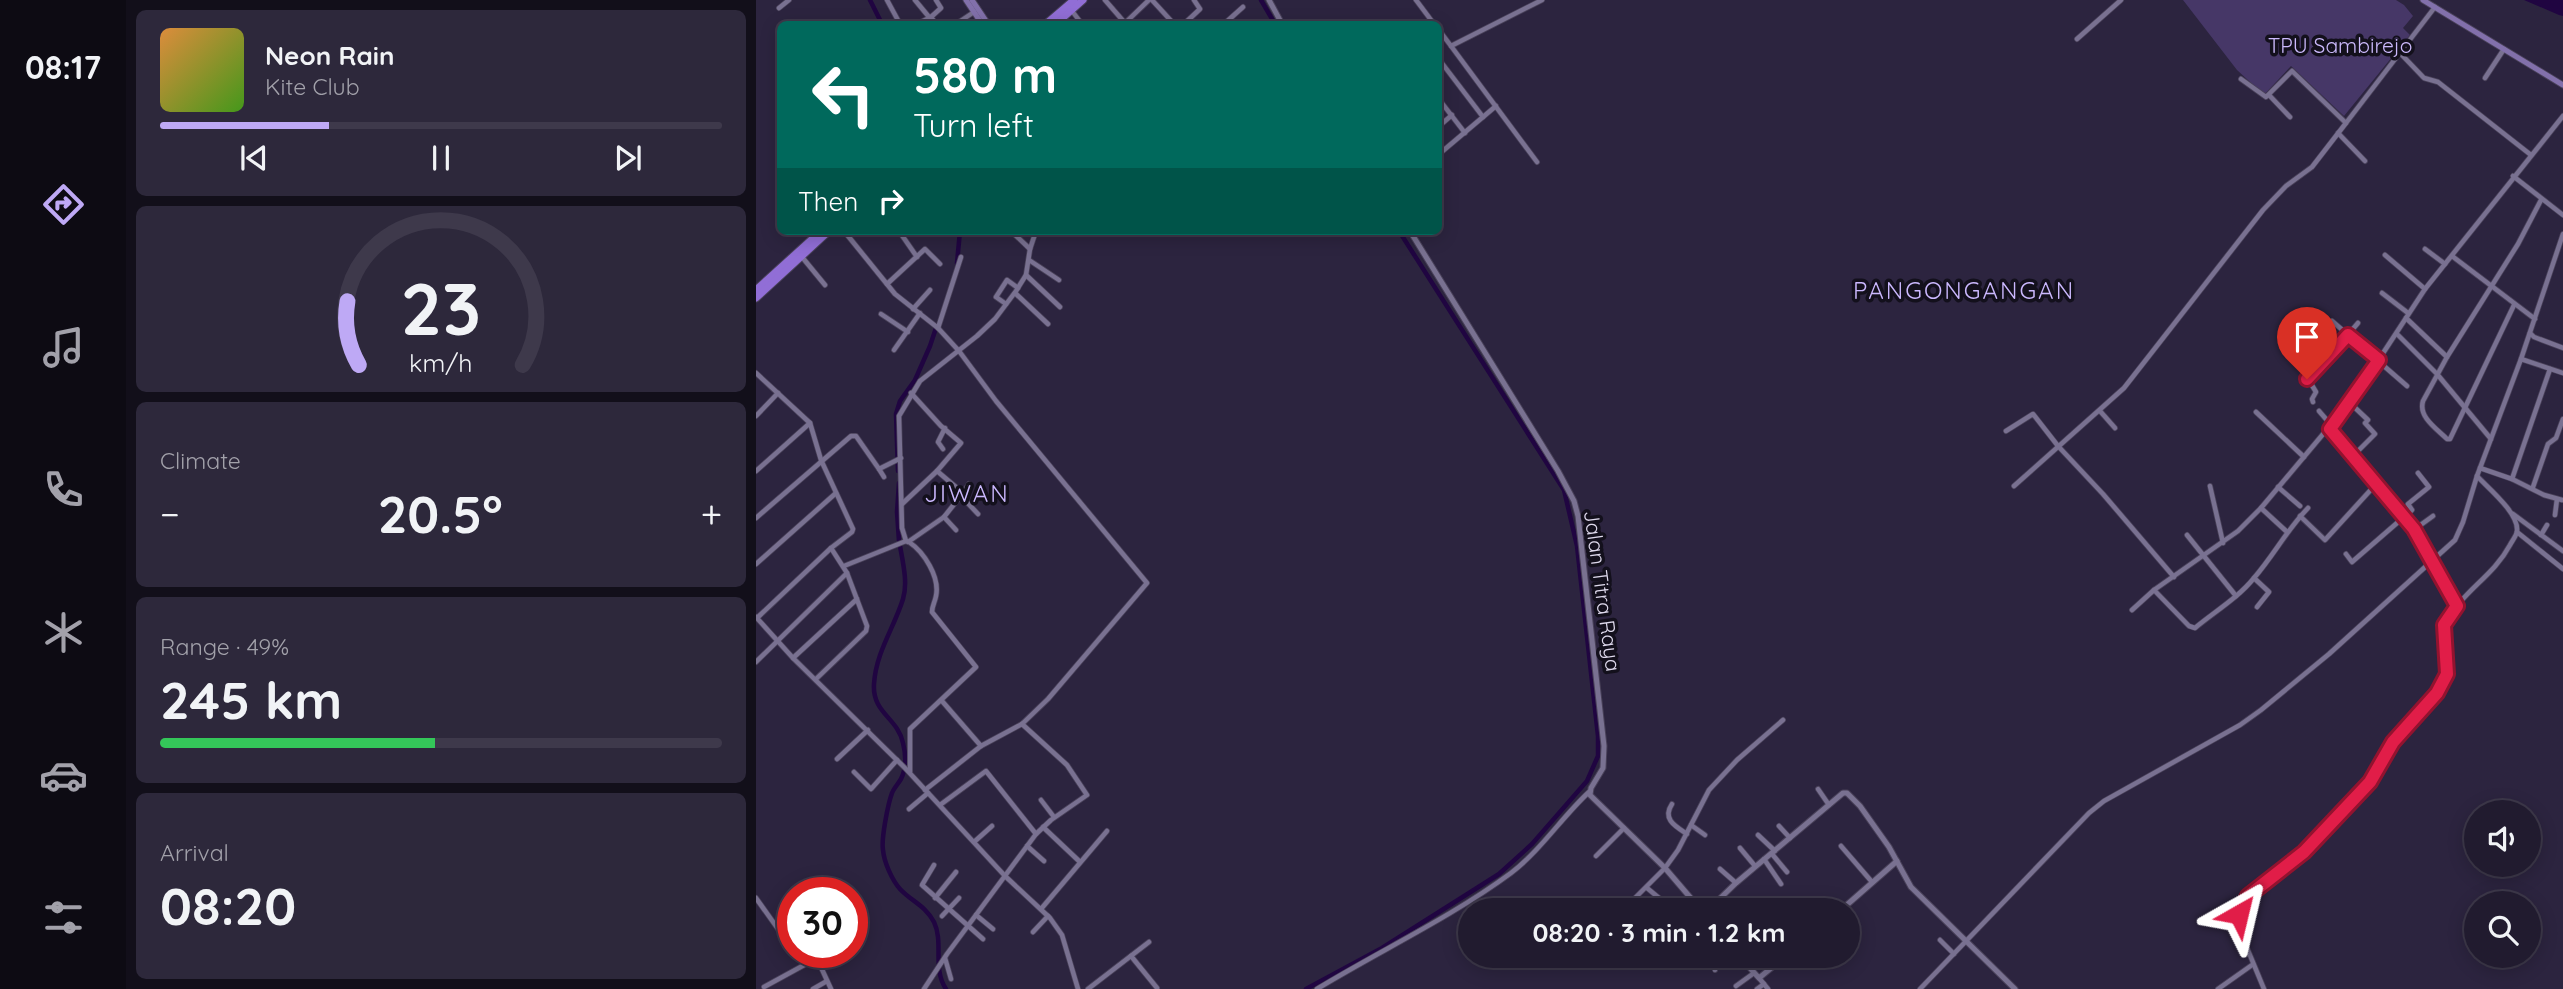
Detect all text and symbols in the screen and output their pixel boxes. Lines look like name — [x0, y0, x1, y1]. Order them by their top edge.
park label: TPU Sambirejo — [2268, 32, 2412, 58]
text: Neon Rain — [265, 39, 394, 72]
text: 580 m — [913, 44, 1057, 105]
text: 08:17 — [25, 47, 101, 87]
icon: left — [798, 49, 889, 140]
text: Kite Club — [265, 72, 360, 101]
text: Turn left — [913, 105, 1034, 145]
icon: previous — [235, 139, 273, 177]
icon: pause — [422, 139, 460, 177]
icon: next — [609, 139, 647, 177]
icon: directions — [39, 180, 88, 229]
icon: right — [872, 182, 910, 220]
text: Then — [798, 185, 858, 218]
text: 23 — [401, 262, 481, 353]
district label: PANGONGANGAN — [1853, 275, 2075, 305]
pin — [2277, 307, 2337, 379]
icon: arrive — [2288, 318, 2326, 356]
icon: music — [39, 323, 88, 372]
text: km/h — [409, 346, 473, 377]
text: Climate — [160, 446, 241, 475]
icon: phone — [39, 465, 88, 514]
district label: JIWAN — [924, 478, 1010, 508]
text: 20.5° — [378, 481, 503, 546]
text: − — [160, 490, 180, 538]
text: + — [701, 490, 722, 538]
street label: Jalan Titra Raya — [1579, 509, 1627, 673]
icon: climate — [39, 608, 88, 657]
text: Range · 49% — [160, 632, 289, 661]
text: 245 km — [160, 667, 342, 732]
icon: car — [39, 751, 88, 800]
map controls — [2464, 800, 2541, 968]
button: sound — [2464, 800, 2541, 877]
text: Arrival — [160, 838, 229, 867]
text: 08:20 — [160, 873, 296, 938]
speed limit sign: 30 — [777, 877, 868, 968]
position arrow — [2202, 877, 2276, 951]
button: search — [2464, 891, 2541, 968]
icon: filters — [39, 893, 88, 942]
text: 08:20 · 3 min · 1.2 km — [1532, 916, 1786, 949]

